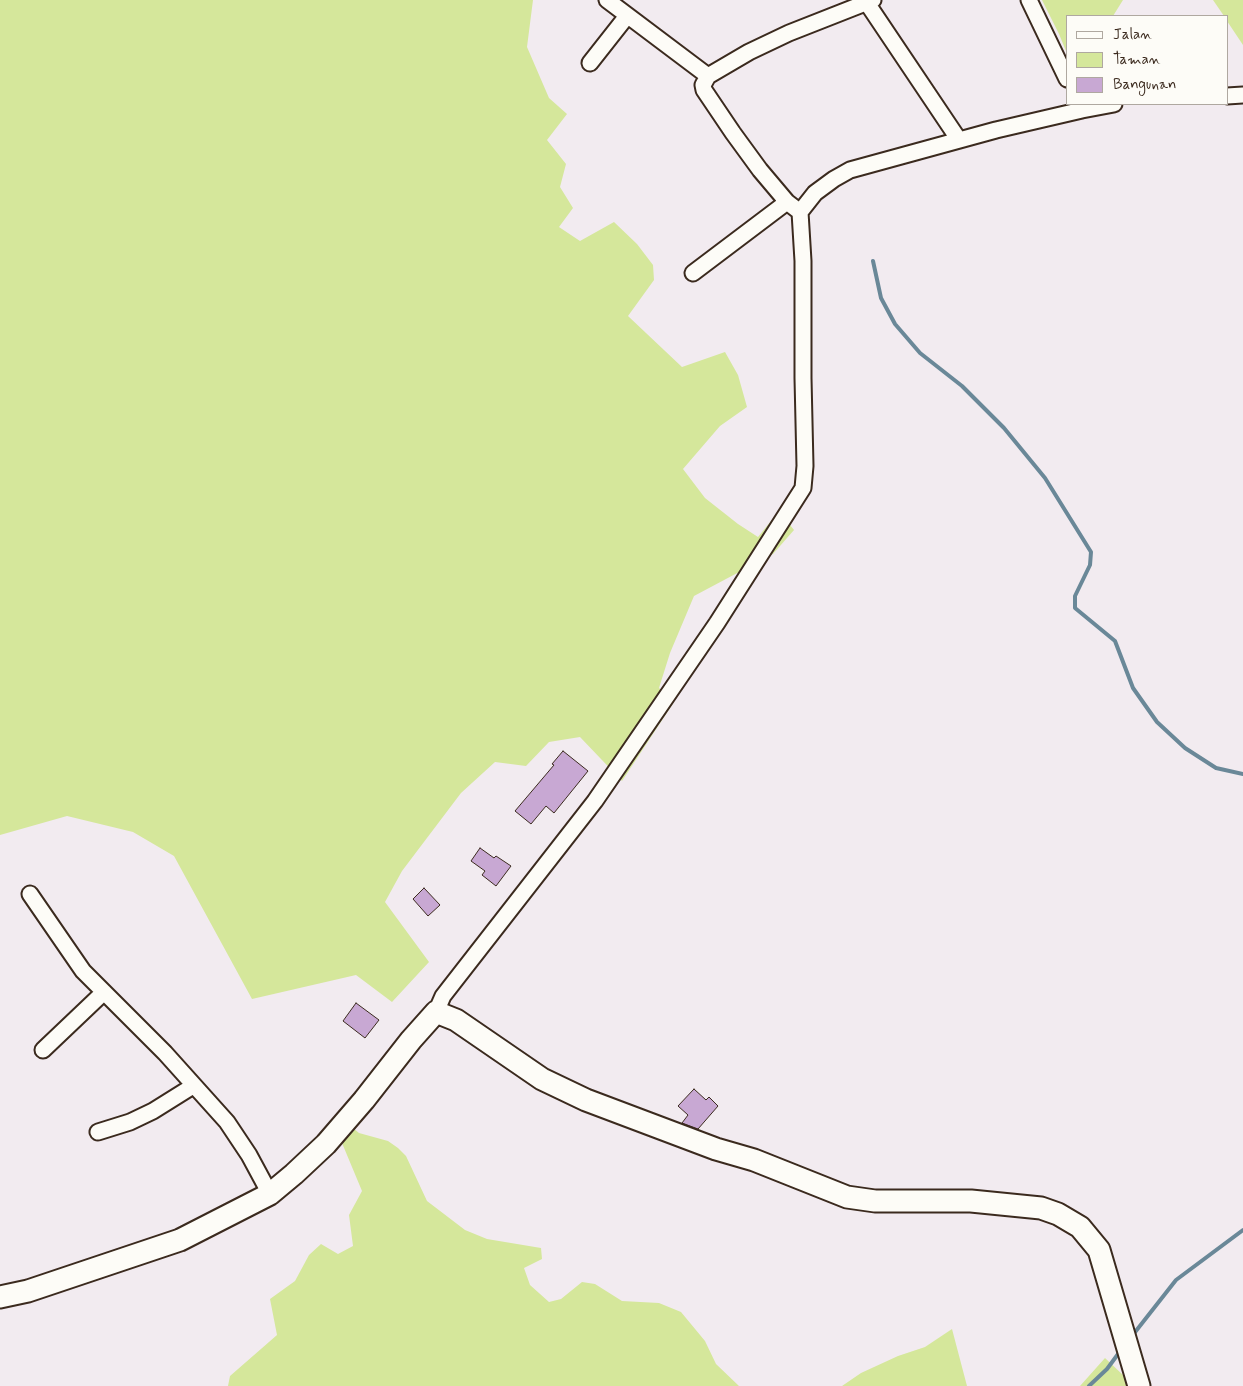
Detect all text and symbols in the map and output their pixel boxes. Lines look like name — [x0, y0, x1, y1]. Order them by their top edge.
legend — [1066, 15, 1228, 105]
text: Jalan — [1113, 25, 1152, 45]
text: Taman — [1113, 50, 1161, 70]
text: Bangunan — [1113, 75, 1176, 95]

